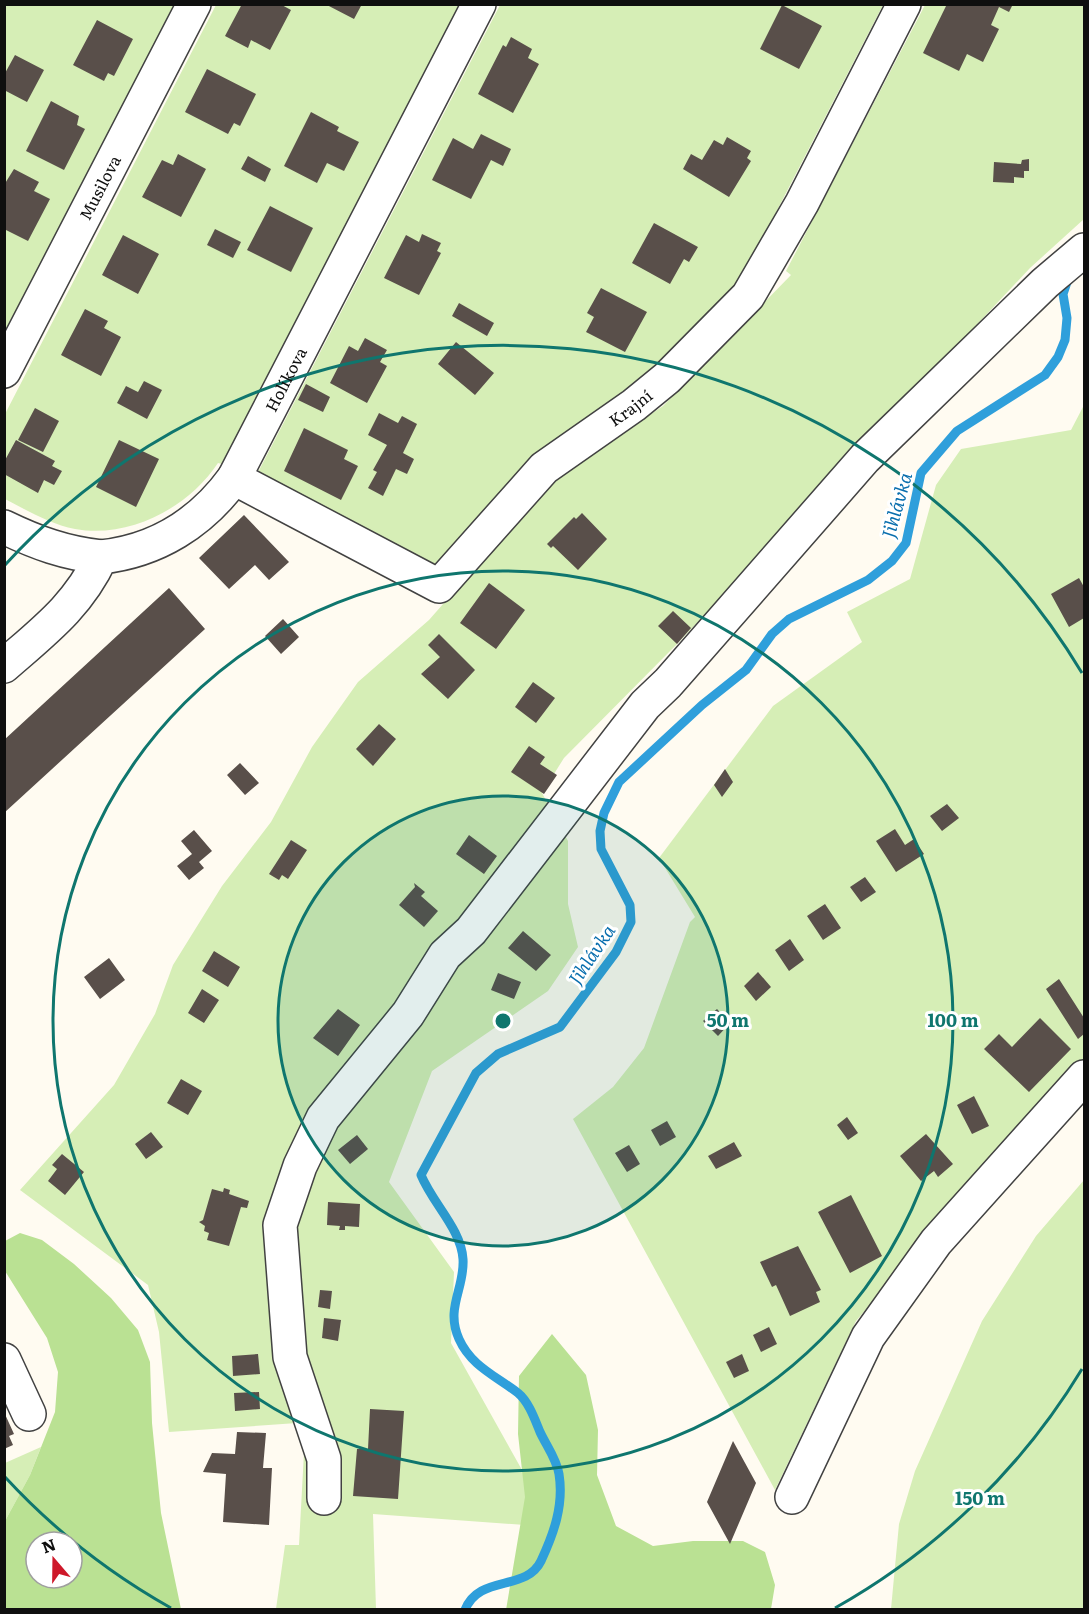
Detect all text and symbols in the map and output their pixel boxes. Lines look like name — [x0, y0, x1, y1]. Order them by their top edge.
street label: Musilova — [72, 150, 126, 224]
street label: Holíkova — [258, 342, 312, 416]
street label: Krajní — [603, 383, 657, 431]
water label: Jihlávka — [874, 468, 918, 541]
water label: Jihlávka — [561, 918, 621, 989]
text: 50 m — [707, 1006, 749, 1033]
text: 100 m — [927, 1006, 979, 1033]
centre of rings — [493, 1011, 513, 1031]
text: 150 m — [955, 1484, 1005, 1511]
north arrow — [24, 1530, 84, 1590]
text: N — [38, 1531, 59, 1559]

